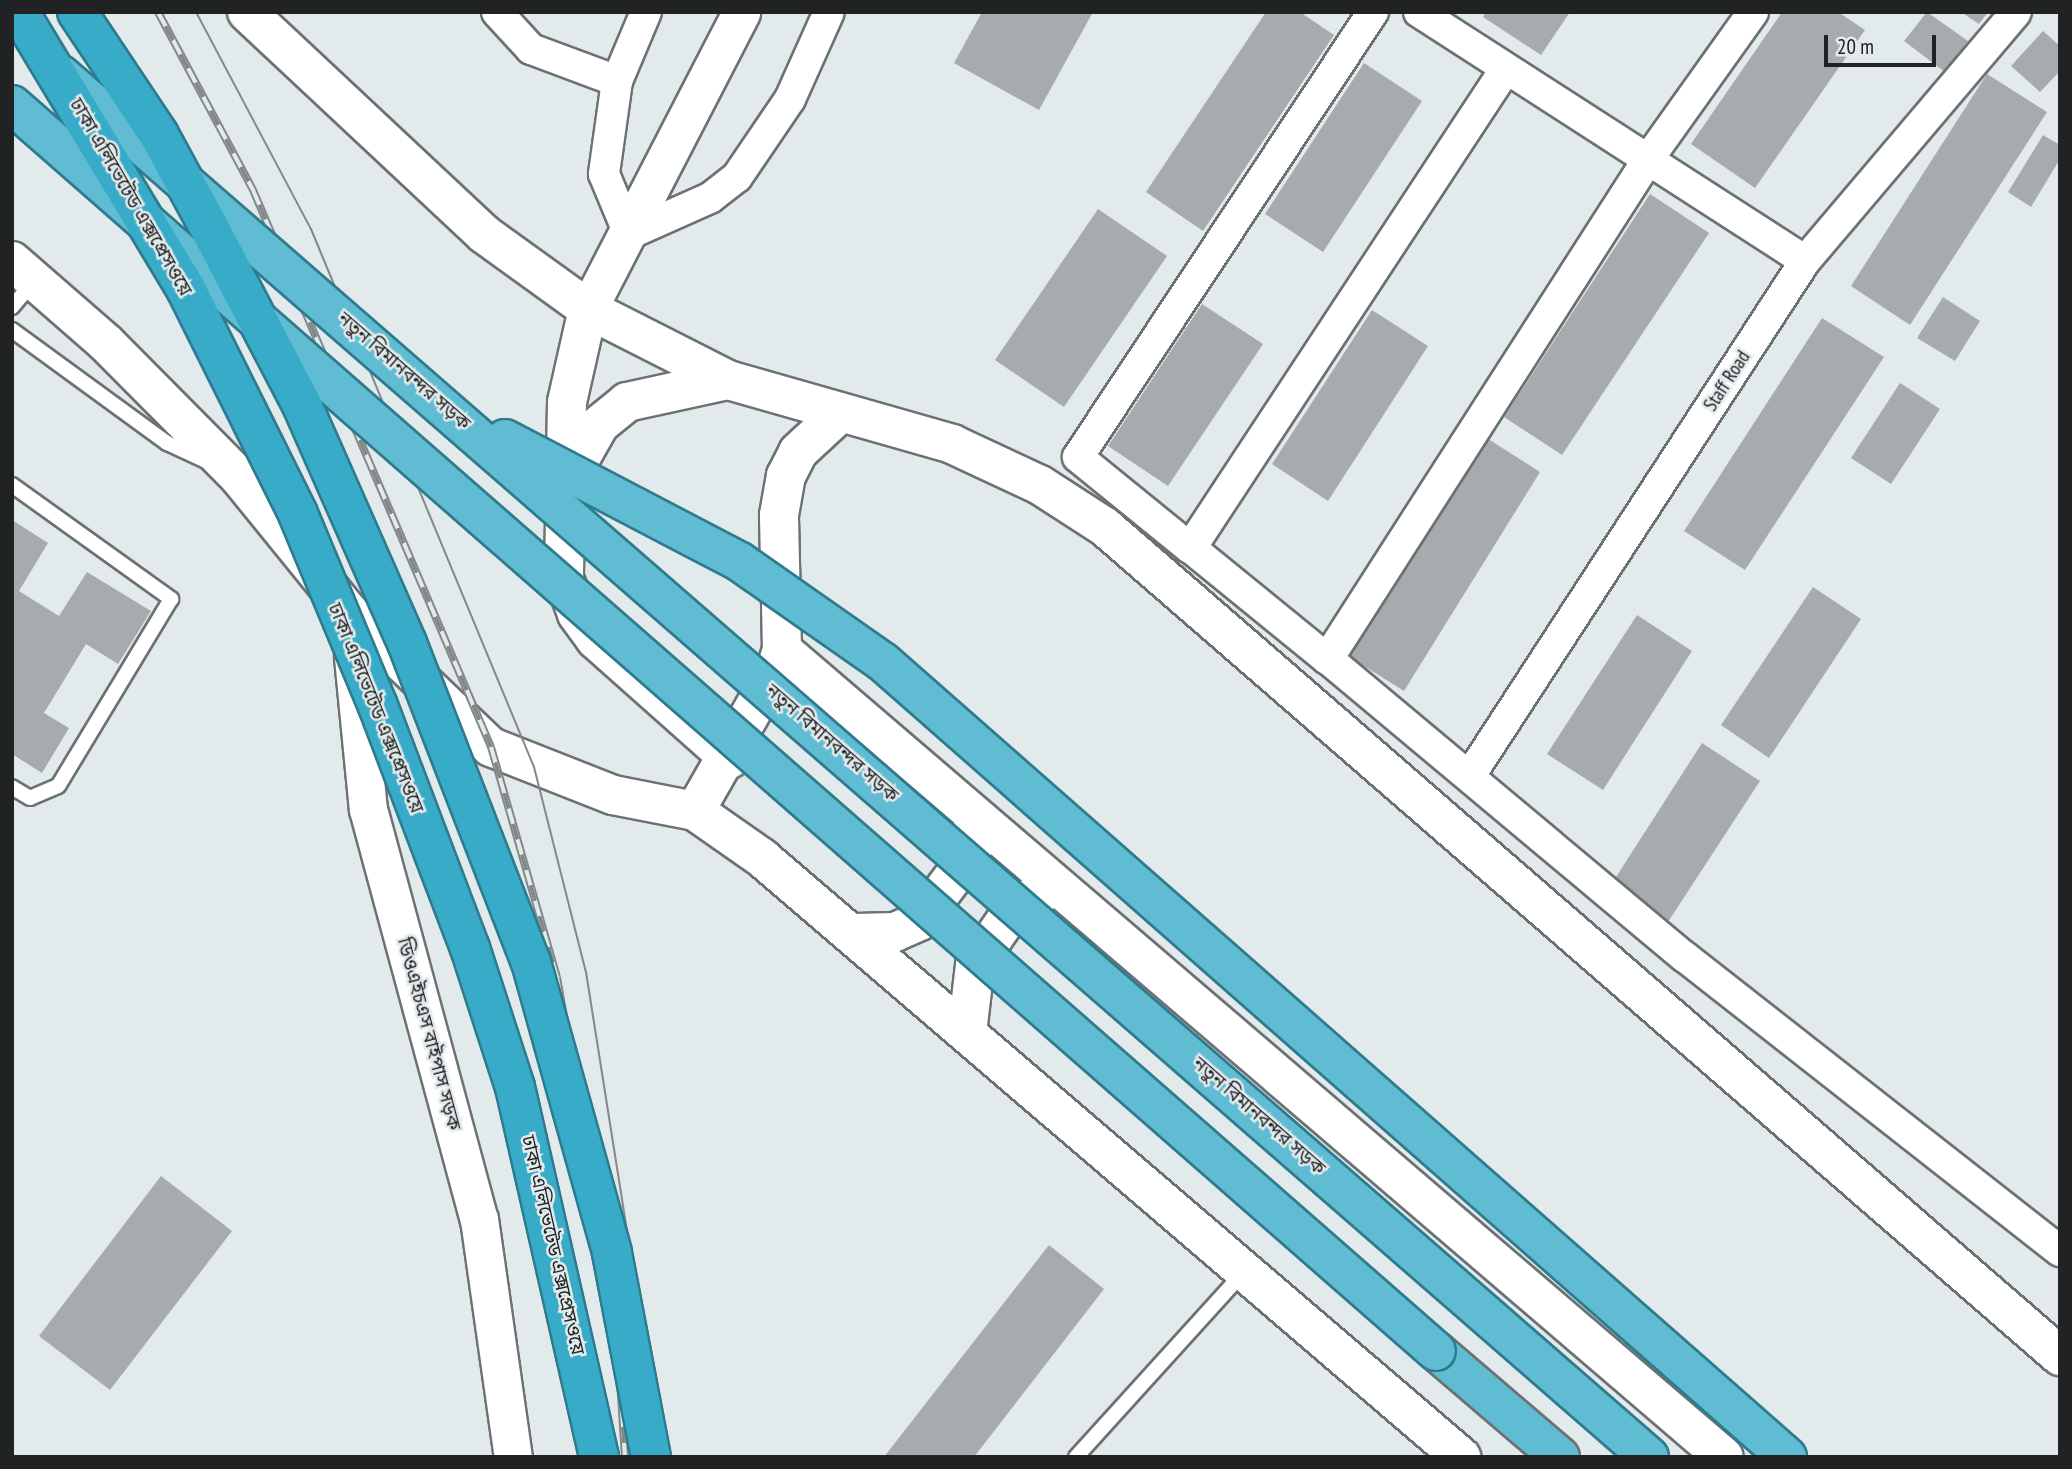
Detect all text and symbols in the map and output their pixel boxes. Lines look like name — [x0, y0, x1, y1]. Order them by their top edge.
scale bar — [1827, 21, 1939, 65]
text: 20 m — [1837, 33, 1874, 60]
street label: ঢাকা এলিভেটেড এক্সপ্রেসওয়ে — [65, 94, 197, 300]
street label: নতুন বিমানবন্দর সড়ক — [333, 307, 475, 435]
street label: Staff Road — [1699, 347, 1755, 415]
street label: ঢাকা এলিভেটেড এক্সপ্রেসওয়ে — [323, 600, 429, 816]
street label: নতুন বিমানবন্দর সড়ক — [761, 679, 903, 807]
street label: ডিওএইচএস বাইপাস সড়ক — [392, 935, 466, 1133]
street label: নতুন বিমানবন্দর সড়ক — [1188, 1052, 1330, 1180]
street label: ঢাকা এলিভেটেড এক্সপ্রেসওয়ে — [517, 1133, 589, 1357]

